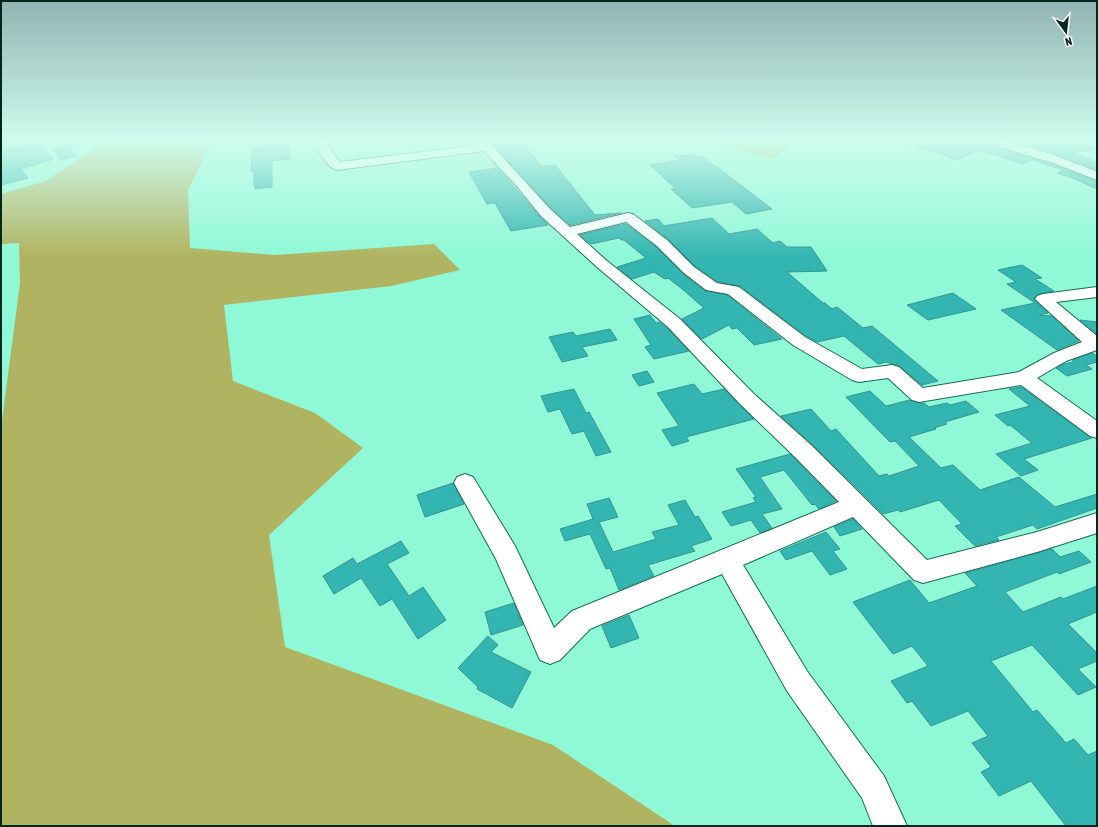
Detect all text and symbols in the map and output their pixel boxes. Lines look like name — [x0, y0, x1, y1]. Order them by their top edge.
north arrow — [1046, 12, 1086, 52]
text: N — [1064, 35, 1073, 48]

